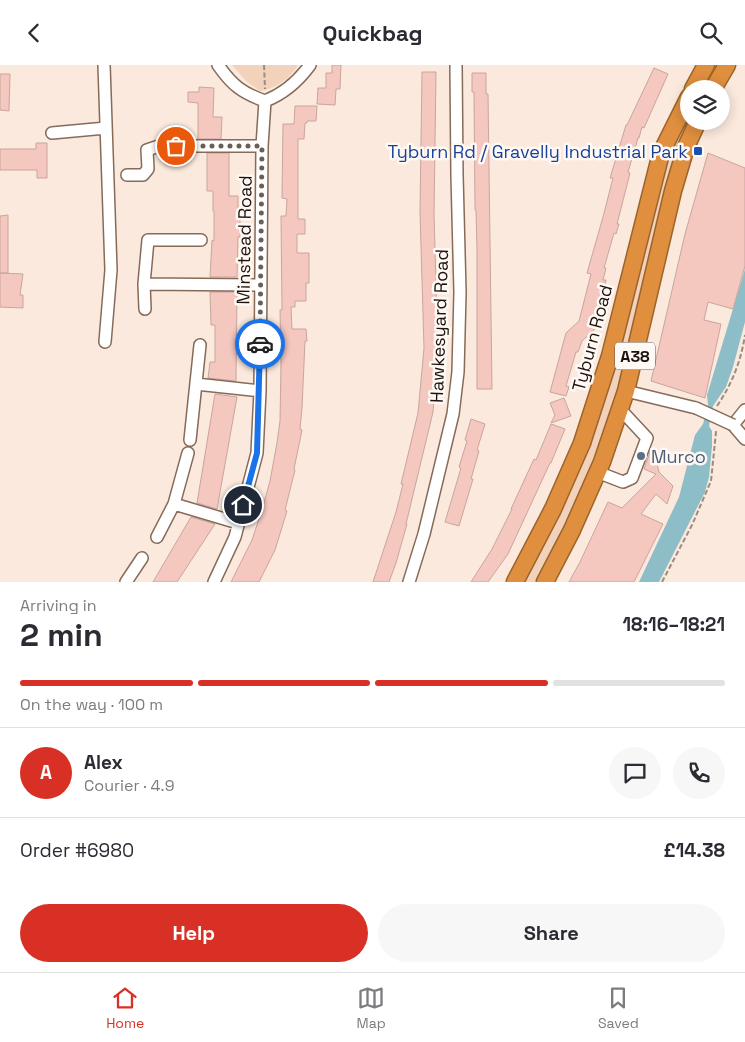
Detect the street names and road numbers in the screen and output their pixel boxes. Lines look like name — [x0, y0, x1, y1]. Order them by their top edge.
street label: Minstead Road — [231, 175, 257, 305]
street label: Hawkesyard Road — [425, 249, 453, 403]
street label: Tyburn Road — [567, 282, 617, 394]
road number: A38 — [615, 343, 655, 369]

